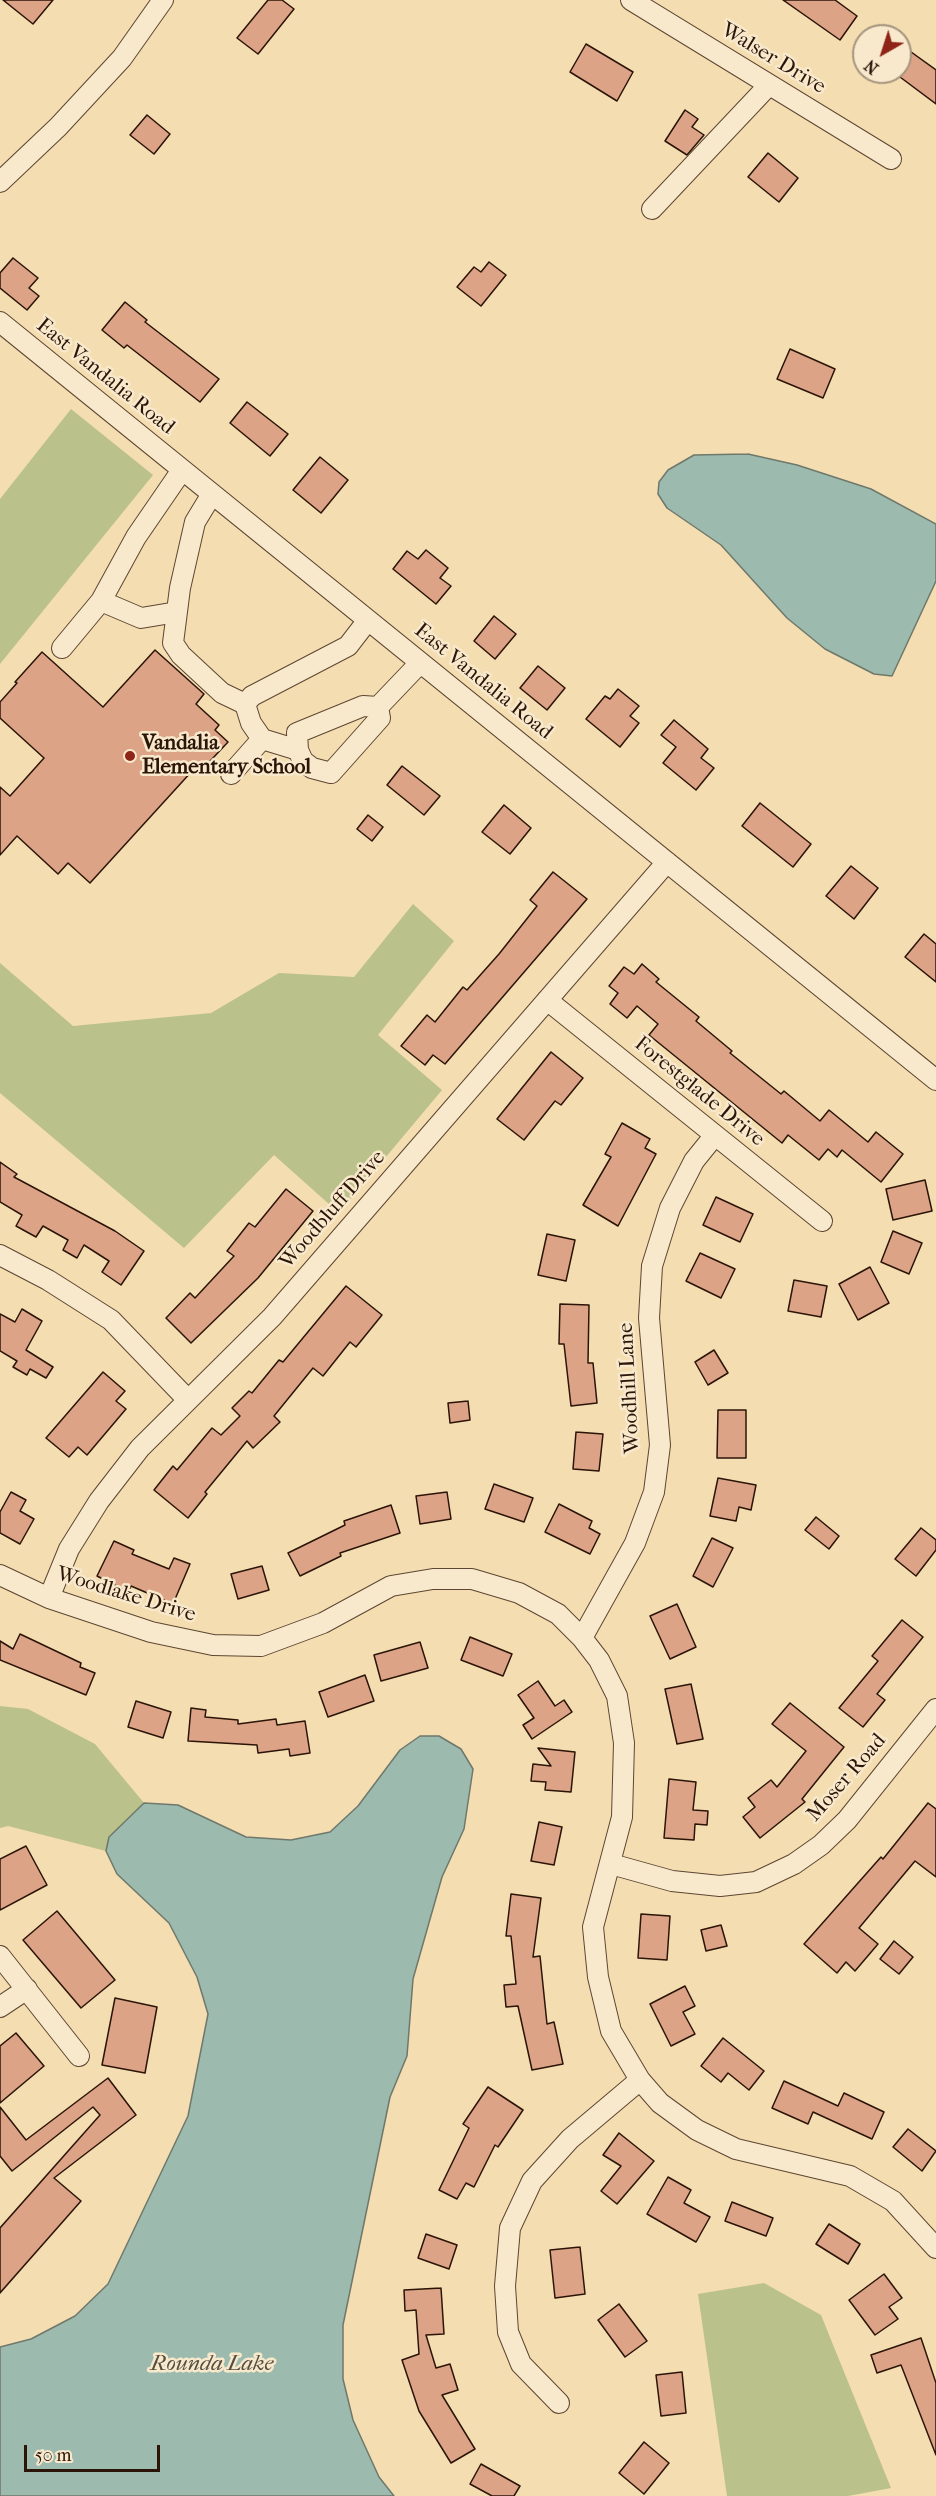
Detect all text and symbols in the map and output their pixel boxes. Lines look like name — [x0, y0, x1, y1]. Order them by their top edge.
street label: Walser Drive — [716, 18, 830, 100]
north arrow — [852, 24, 912, 84]
text: N — [861, 56, 882, 78]
street label: East Vandalia Road — [31, 314, 179, 440]
street label: East Vandalia Road — [409, 619, 557, 745]
place label: Vandalia Elementary School — [142, 731, 311, 781]
marker: Vandalia Elementary School — [123, 749, 137, 763]
street label: Forestglade Drive — [629, 1032, 769, 1152]
street label: Woodbluff Drive — [275, 1146, 391, 1274]
street label: Woodhill Lane — [614, 1322, 646, 1454]
street label: Woodlake Drive — [53, 1562, 199, 1628]
street label: Moser Road — [802, 1729, 892, 1827]
water label: Rounda Lake — [151, 2352, 273, 2378]
scale bar — [27, 2433, 164, 2471]
text: 50 m — [35, 2445, 71, 2466]

